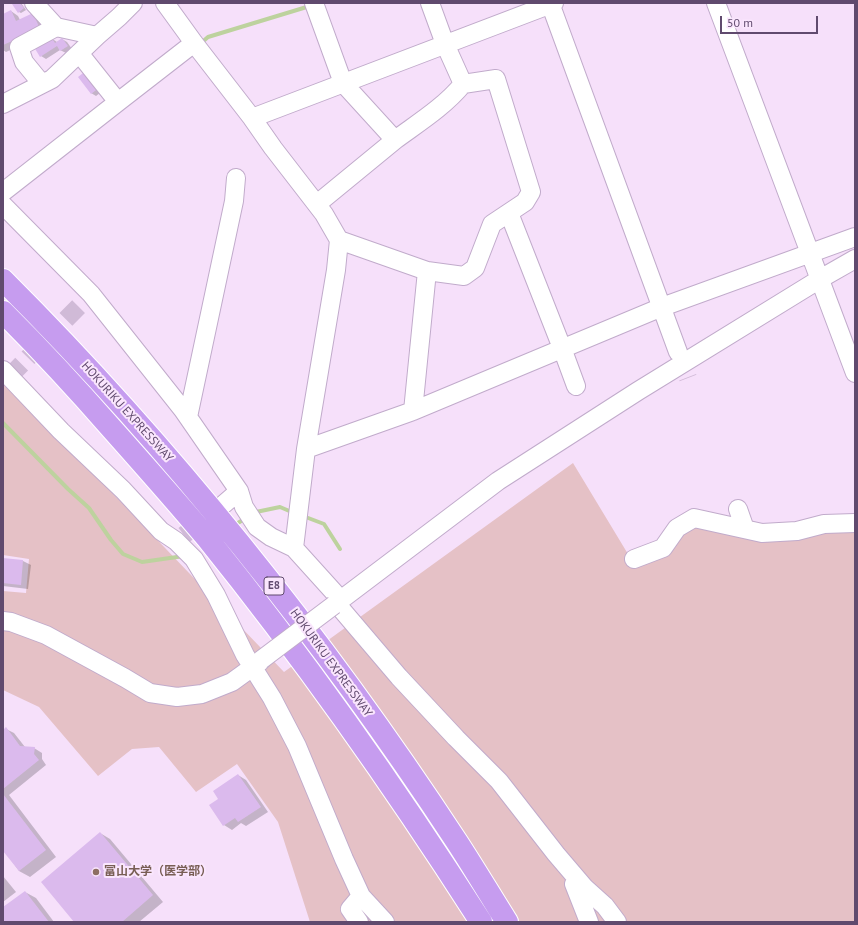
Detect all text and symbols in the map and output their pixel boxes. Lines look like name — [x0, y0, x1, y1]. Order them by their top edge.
scale bar — [722, 8, 820, 34]
text: 50 m — [727, 15, 753, 30]
street label: HOKURIKU EXPRESSWAY — [78, 359, 176, 465]
road number: E8 — [264, 577, 284, 595]
street label: HOKURIKU EXPRESSWAY — [287, 606, 375, 720]
place label: 富山大学（医学部） — [104, 865, 212, 879]
marker: 富山大学（医学部） — [91, 867, 101, 877]

